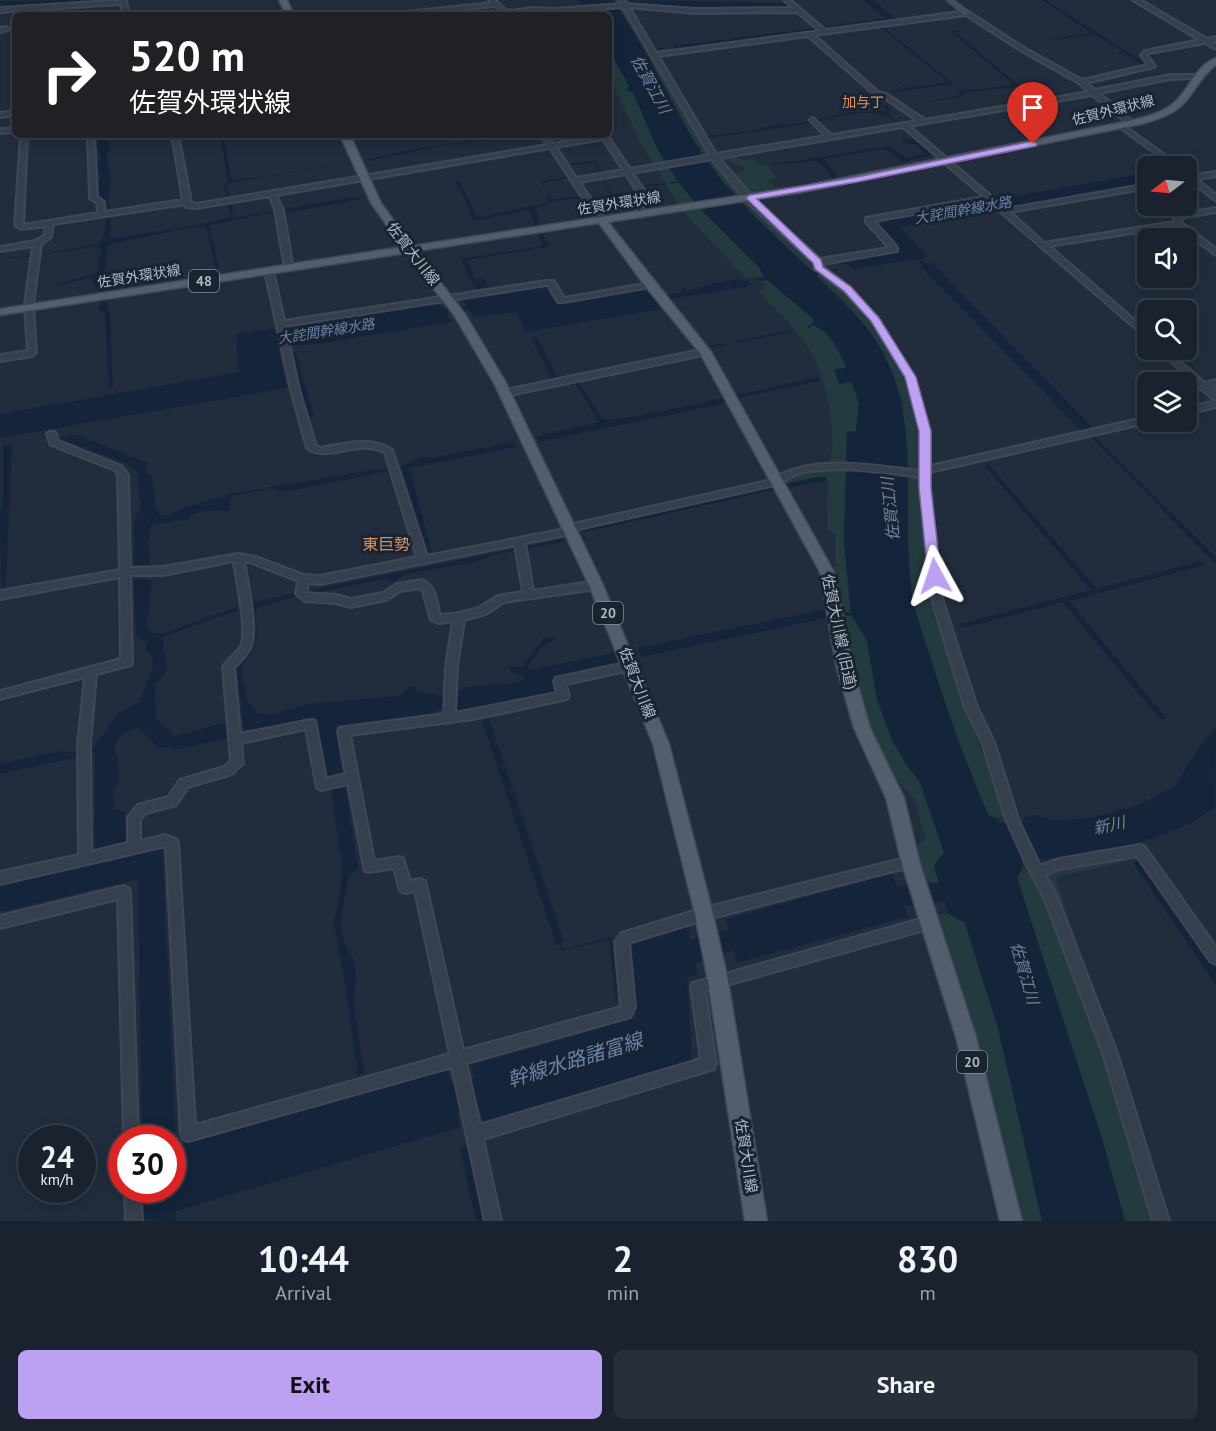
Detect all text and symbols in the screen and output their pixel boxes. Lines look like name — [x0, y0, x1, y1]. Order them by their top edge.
text: 520 m — [129, 28, 245, 83]
icon: right — [30, 36, 108, 114]
water label: 佐賀江川 — [627, 51, 676, 119]
pin — [1007, 82, 1058, 144]
text: 佐賀外環状線 — [129, 85, 291, 119]
icon: arrive — [1016, 91, 1049, 124]
street label: 佐賀外環状線 — [1070, 91, 1156, 129]
district label: 加与丁 — [842, 93, 884, 111]
north arrow — [1137, 156, 1197, 216]
map controls — [1137, 156, 1197, 432]
street label: 佐賀外環状線 — [576, 188, 662, 218]
water label: 大詫間幹線水路 — [913, 192, 1014, 227]
street label: 佐賀大川線 — [383, 218, 444, 289]
button: sound — [1137, 228, 1197, 288]
street label: 佐賀外環状線 — [96, 261, 182, 291]
road number: 48 — [189, 270, 219, 292]
button: search — [1137, 300, 1197, 360]
water label: 大詫間幹線水路 — [276, 314, 377, 348]
button: layers — [1137, 372, 1197, 432]
water label: 佐賀江川 — [877, 474, 903, 542]
district label: 東巨勢 — [362, 534, 410, 554]
position arrow — [903, 544, 967, 608]
street label: 佐賀大川線 (旧道) — [818, 573, 861, 691]
road number: 20 — [593, 602, 623, 624]
street label: 佐賀大川線 — [615, 644, 660, 721]
water label: 新川 — [1091, 811, 1129, 838]
water label: 佐賀江川 — [1007, 939, 1044, 1008]
water label: 幹線水路諸富線 — [504, 1026, 649, 1093]
road number: 20 — [957, 1051, 987, 1073]
street label: 佐賀大川線 — [731, 1117, 762, 1194]
speed limit sign: 30 — [108, 1125, 186, 1203]
text: 24 — [40, 1137, 74, 1176]
text: km/h — [41, 1170, 73, 1189]
text: 10:44 — [258, 1235, 349, 1282]
text: 2 — [613, 1235, 633, 1282]
text: 830 — [897, 1235, 958, 1282]
text: Arrival — [275, 1280, 331, 1306]
text: min — [607, 1280, 639, 1306]
text: m — [920, 1280, 936, 1306]
button: Exit — [18, 1350, 602, 1419]
button: Share — [614, 1350, 1198, 1419]

